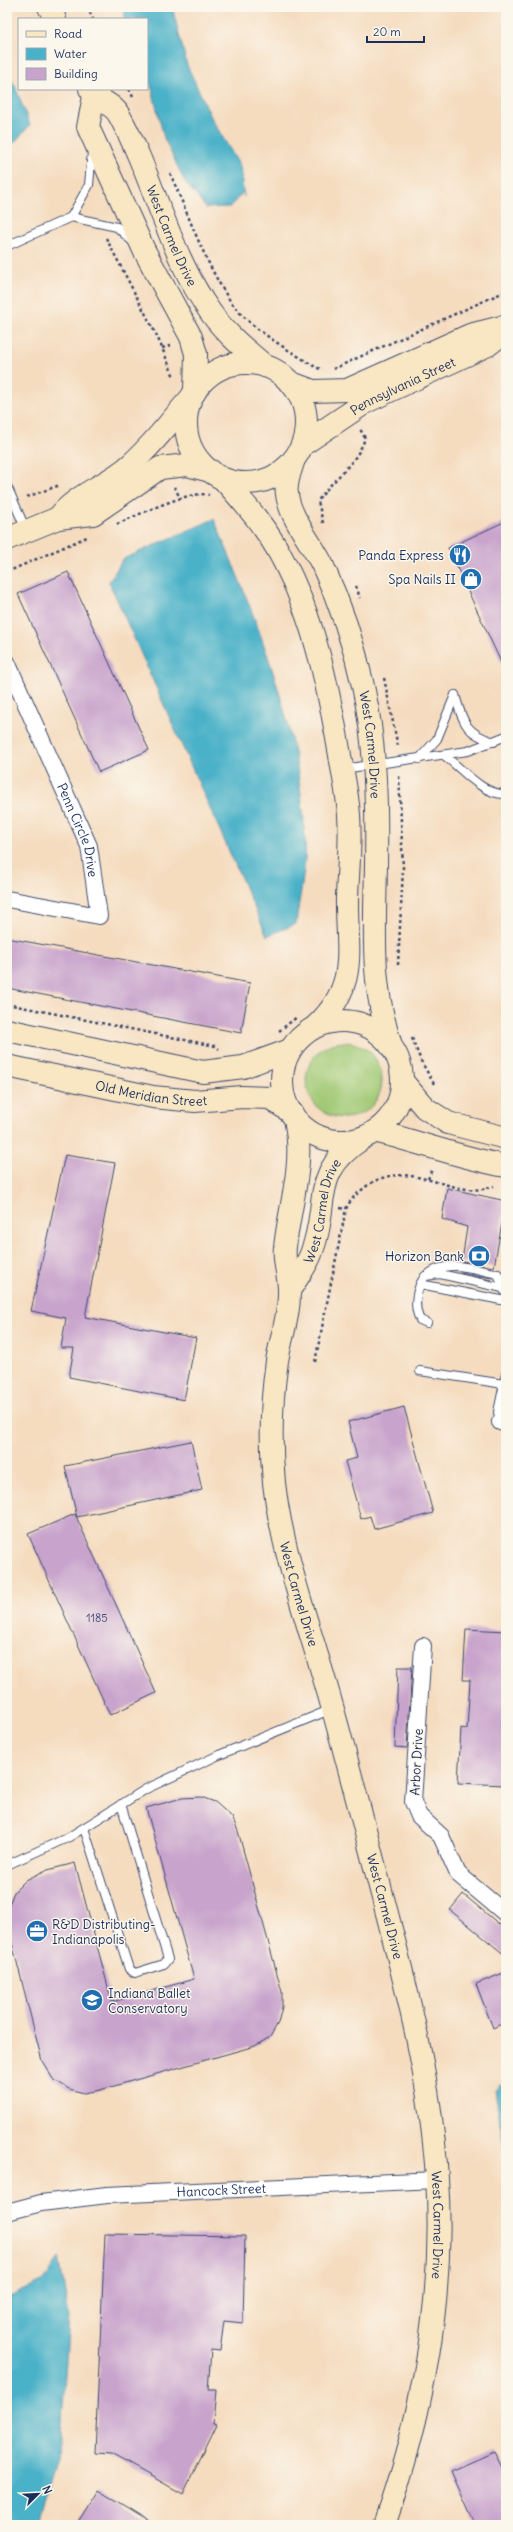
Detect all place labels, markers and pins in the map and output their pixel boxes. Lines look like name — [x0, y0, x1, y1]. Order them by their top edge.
restaurant icon: Panda Express — [447, 542, 473, 568]
place label: Panda Express — [358, 547, 444, 564]
shop icon: Spa Nails II — [458, 566, 484, 592]
place label: Spa Nails II — [388, 571, 456, 588]
bank icon: Horizon Bank — [466, 1243, 492, 1269]
place label: Horizon Bank — [385, 1248, 464, 1265]
place label: R&D Distributing- Indianapolis — [52, 1916, 155, 1948]
office icon: R&D Distributing- Indianapolis — [24, 1918, 50, 1944]
place label: Indiana Ballet Conservatory — [108, 1985, 191, 2017]
school or university icon: Indiana Ballet Conservatory — [79, 1987, 105, 2013]

